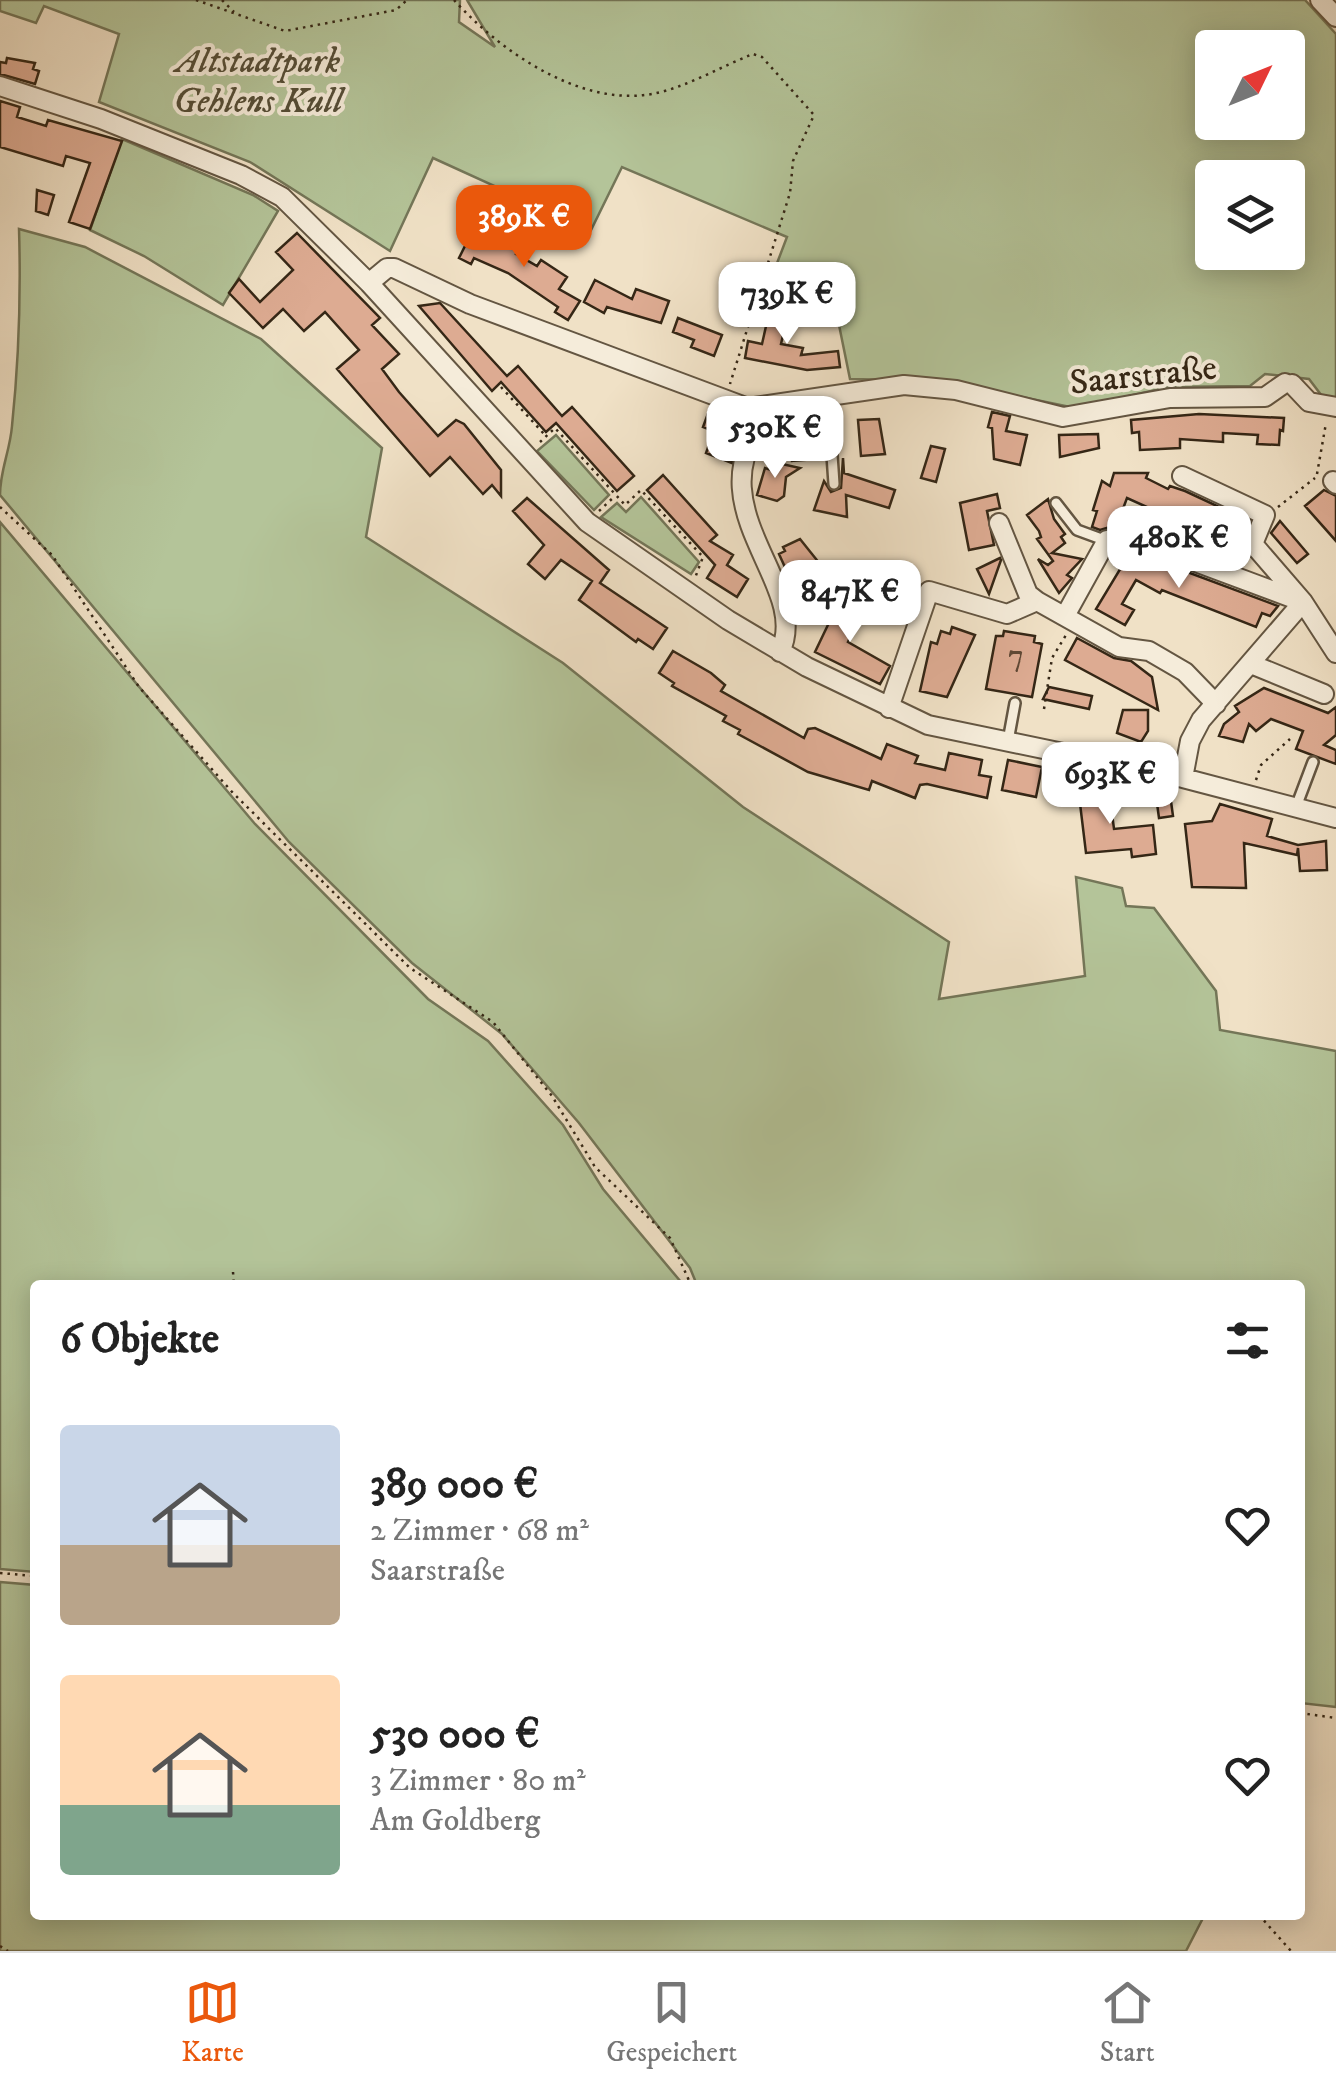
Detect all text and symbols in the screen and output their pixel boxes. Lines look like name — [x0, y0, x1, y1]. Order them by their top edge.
north arrow — [1195, 30, 1305, 140]
map controls — [1195, 30, 1305, 270]
park label: Altstadtpark Gehlens Kull — [172, 40, 346, 124]
button: layers — [1195, 160, 1305, 270]
pin: 389K € — [443, 185, 605, 270]
text: 389K € — [478, 197, 570, 237]
pin: 739K € — [706, 262, 868, 347]
text: 739K € — [741, 274, 833, 314]
street label: Saarstraße — [1068, 346, 1219, 406]
pin: 530K € — [694, 396, 856, 481]
text: 530K € — [728, 408, 822, 448]
pin: 480K € — [1098, 506, 1260, 591]
text: 480K € — [1129, 518, 1229, 558]
pin: 847K € — [769, 560, 931, 645]
text: 847K € — [801, 572, 899, 612]
house number: 7 — [1008, 638, 1024, 675]
pin: 693K € — [1029, 742, 1191, 827]
text: 693K € — [1064, 754, 1156, 794]
icon: filters — [1220, 1313, 1275, 1368]
text: 6 Objekte — [60, 1314, 219, 1366]
text: 389 000 € — [370, 1459, 538, 1511]
icon: home — [140, 1465, 260, 1585]
icon: heart — [1220, 1498, 1275, 1553]
text: 2 Zimmer · 68 m² — [370, 1511, 589, 1551]
text: Saarstraße — [370, 1551, 505, 1591]
text: 530 000 € — [370, 1709, 540, 1761]
icon: home — [140, 1715, 260, 1835]
icon: heart — [1220, 1748, 1275, 1803]
text: 3 Zimmer · 80 m² — [370, 1761, 586, 1801]
text: Am Goldberg — [370, 1801, 540, 1841]
tab: Karte — [181, 1975, 244, 2070]
tab: Gespeichert — [606, 1975, 737, 2070]
tab: Start — [1100, 1975, 1155, 2070]

